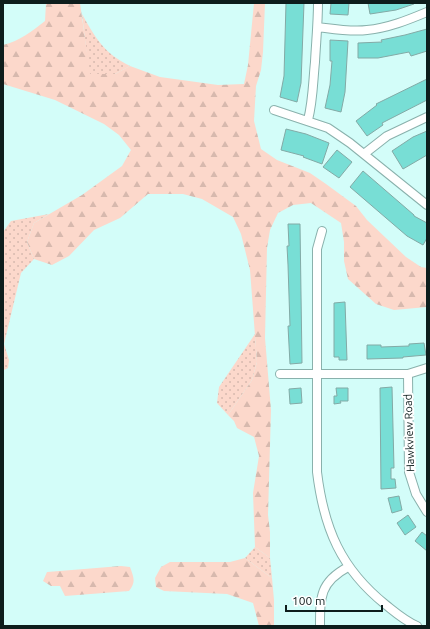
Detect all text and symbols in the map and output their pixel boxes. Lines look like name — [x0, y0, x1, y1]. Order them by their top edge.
street label: Hawkview Road — [402, 394, 416, 472]
scale bar — [286, 587, 382, 613]
text: 100 m — [292, 594, 325, 607]

